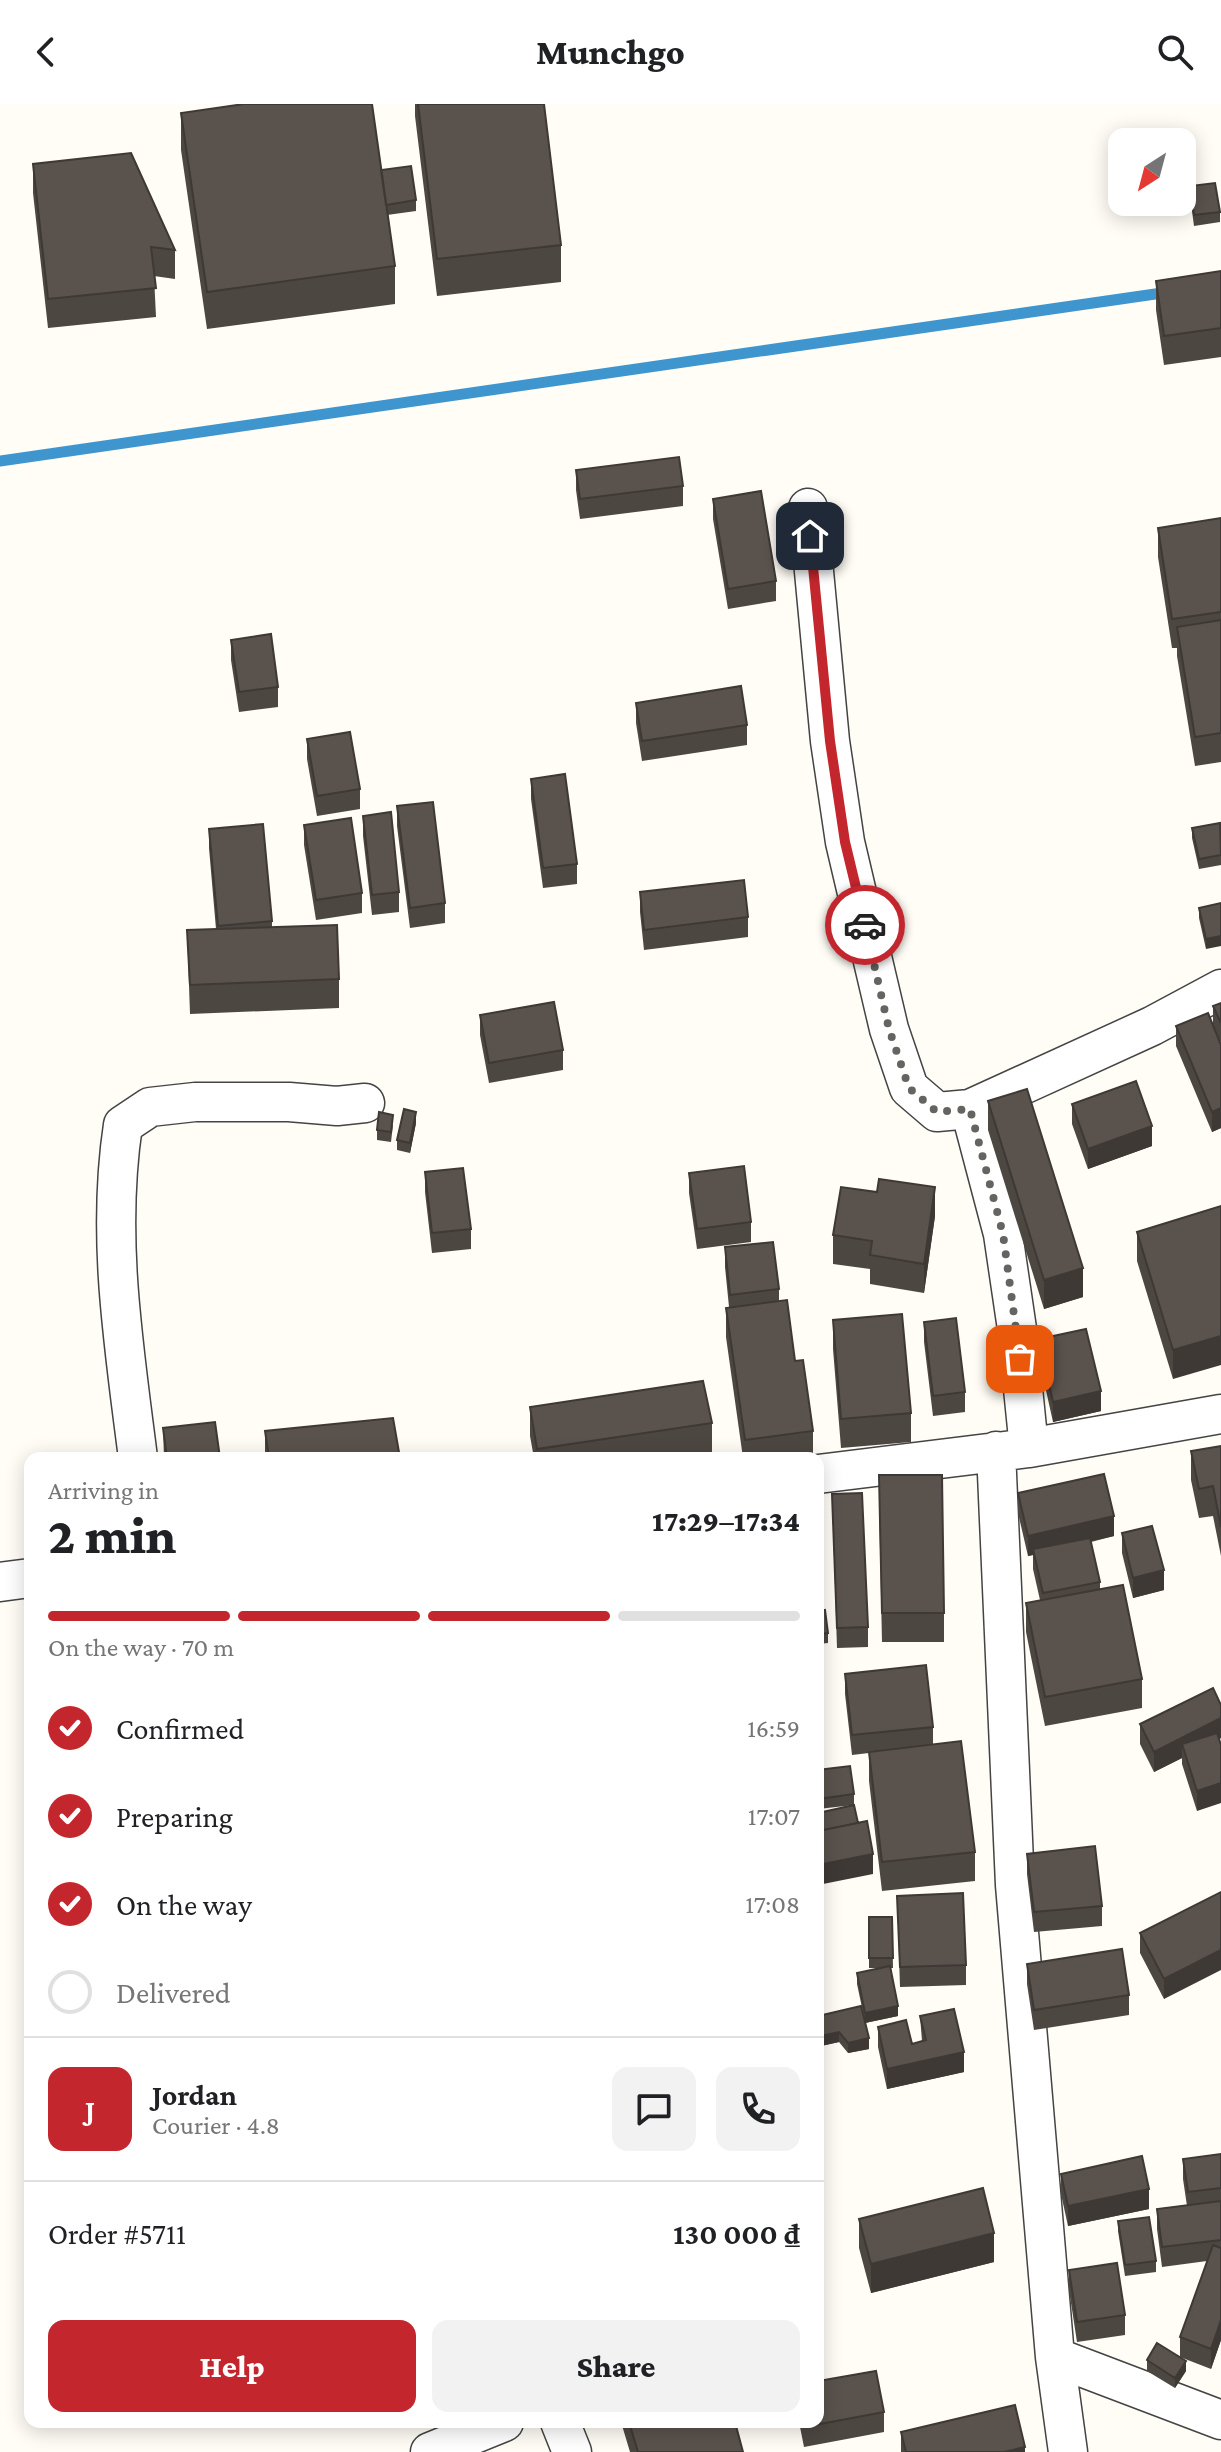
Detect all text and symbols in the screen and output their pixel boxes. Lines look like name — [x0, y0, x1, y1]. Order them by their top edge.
icon: back — [24, 30, 68, 74]
icon: search — [1153, 30, 1197, 74]
text: Munchgo — [536, 32, 685, 72]
north arrow — [1108, 128, 1196, 216]
map controls — [1108, 128, 1196, 216]
pin — [776, 502, 844, 570]
icon: home — [788, 514, 832, 558]
courier — [825, 885, 905, 965]
icon: car — [843, 903, 887, 947]
pin — [986, 1325, 1054, 1393]
icon: bag — [998, 1337, 1042, 1381]
text: Arriving in — [48, 1476, 159, 1505]
text: 17:29–17:34 — [652, 1504, 800, 1537]
text: 2 min — [48, 1506, 176, 1564]
text: On the way · 70 m — [48, 1633, 234, 1662]
icon: check — [48, 1706, 92, 1750]
text: Confirmed — [116, 1712, 244, 1745]
text: 16:59 — [747, 1714, 800, 1743]
icon: check — [48, 1794, 92, 1838]
text: Preparing — [116, 1800, 233, 1833]
text: 17:07 — [748, 1802, 800, 1831]
icon: check — [48, 1882, 92, 1926]
text: On the way — [116, 1888, 252, 1921]
text: 17:08 — [745, 1890, 800, 1919]
text: Delivered — [116, 1976, 231, 2009]
button: chat — [612, 2067, 696, 2151]
button: phone — [716, 2067, 800, 2151]
text: Jordan — [152, 2078, 237, 2111]
text: J — [85, 2093, 95, 2126]
text: Courier · 4.8 — [152, 2111, 280, 2140]
text: Order #5711 — [48, 2217, 186, 2250]
text: 130 000 ₫ — [673, 2217, 800, 2250]
button: Help — [48, 2320, 416, 2412]
button: Share — [432, 2320, 800, 2412]

